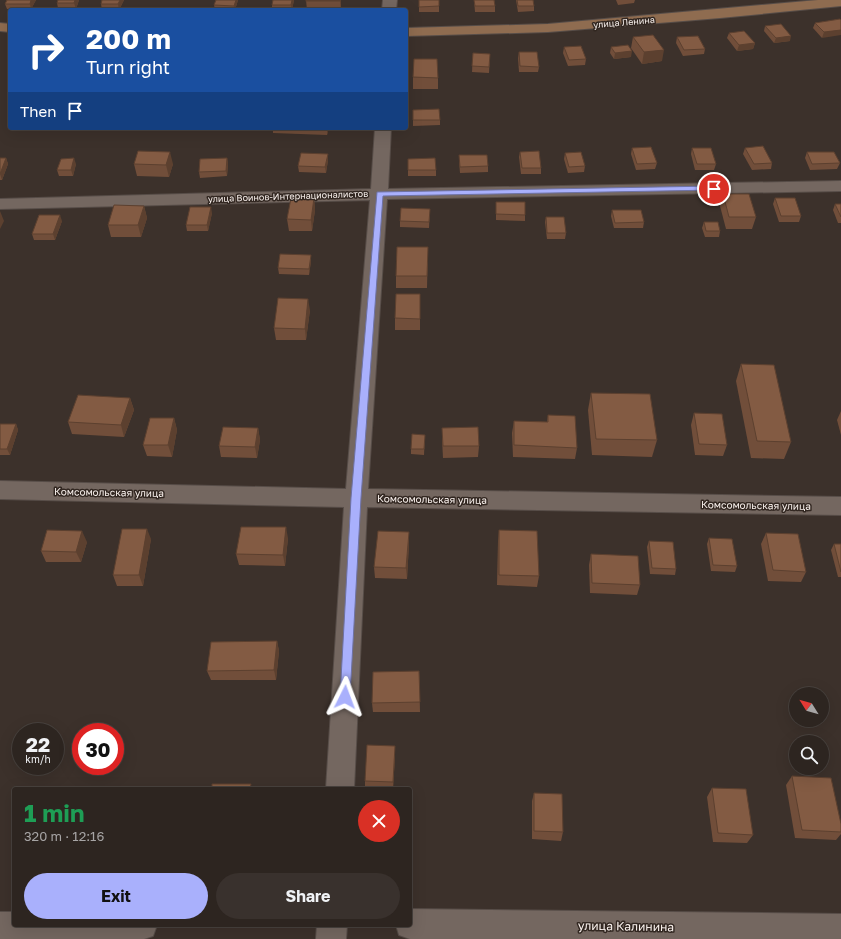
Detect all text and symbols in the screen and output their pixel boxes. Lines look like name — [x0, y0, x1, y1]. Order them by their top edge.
street label: улица Ленина — [593, 14, 655, 30]
text: 200 m — [86, 22, 171, 55]
icon: right — [20, 24, 72, 76]
text: Turn right — [86, 56, 170, 78]
icon: arrive — [64, 100, 86, 122]
text: Then — [20, 102, 56, 120]
pin — [697, 172, 731, 206]
icon: arrive — [703, 178, 725, 200]
street label: улица Воинов-Интернационалистов — [208, 188, 368, 204]
street label: Комсомольская улица — [54, 485, 164, 499]
street label: Комсомольская улица — [377, 492, 487, 506]
street label: Комсомольская улица — [701, 498, 811, 512]
position arrow — [324, 676, 366, 718]
north arrow — [789, 687, 829, 727]
map controls — [789, 687, 829, 775]
speed limit sign: 30 — [72, 723, 124, 775]
text: 22 — [26, 732, 50, 756]
button: search — [789, 735, 829, 775]
text: km/h — [25, 753, 51, 765]
text: 1 min — [24, 798, 84, 827]
button: close — [358, 800, 400, 842]
text: 320 m · 12:16 — [24, 828, 104, 844]
button: Exit — [24, 873, 208, 919]
button: Share — [216, 873, 400, 919]
street label: улица Калинина — [578, 918, 674, 934]

